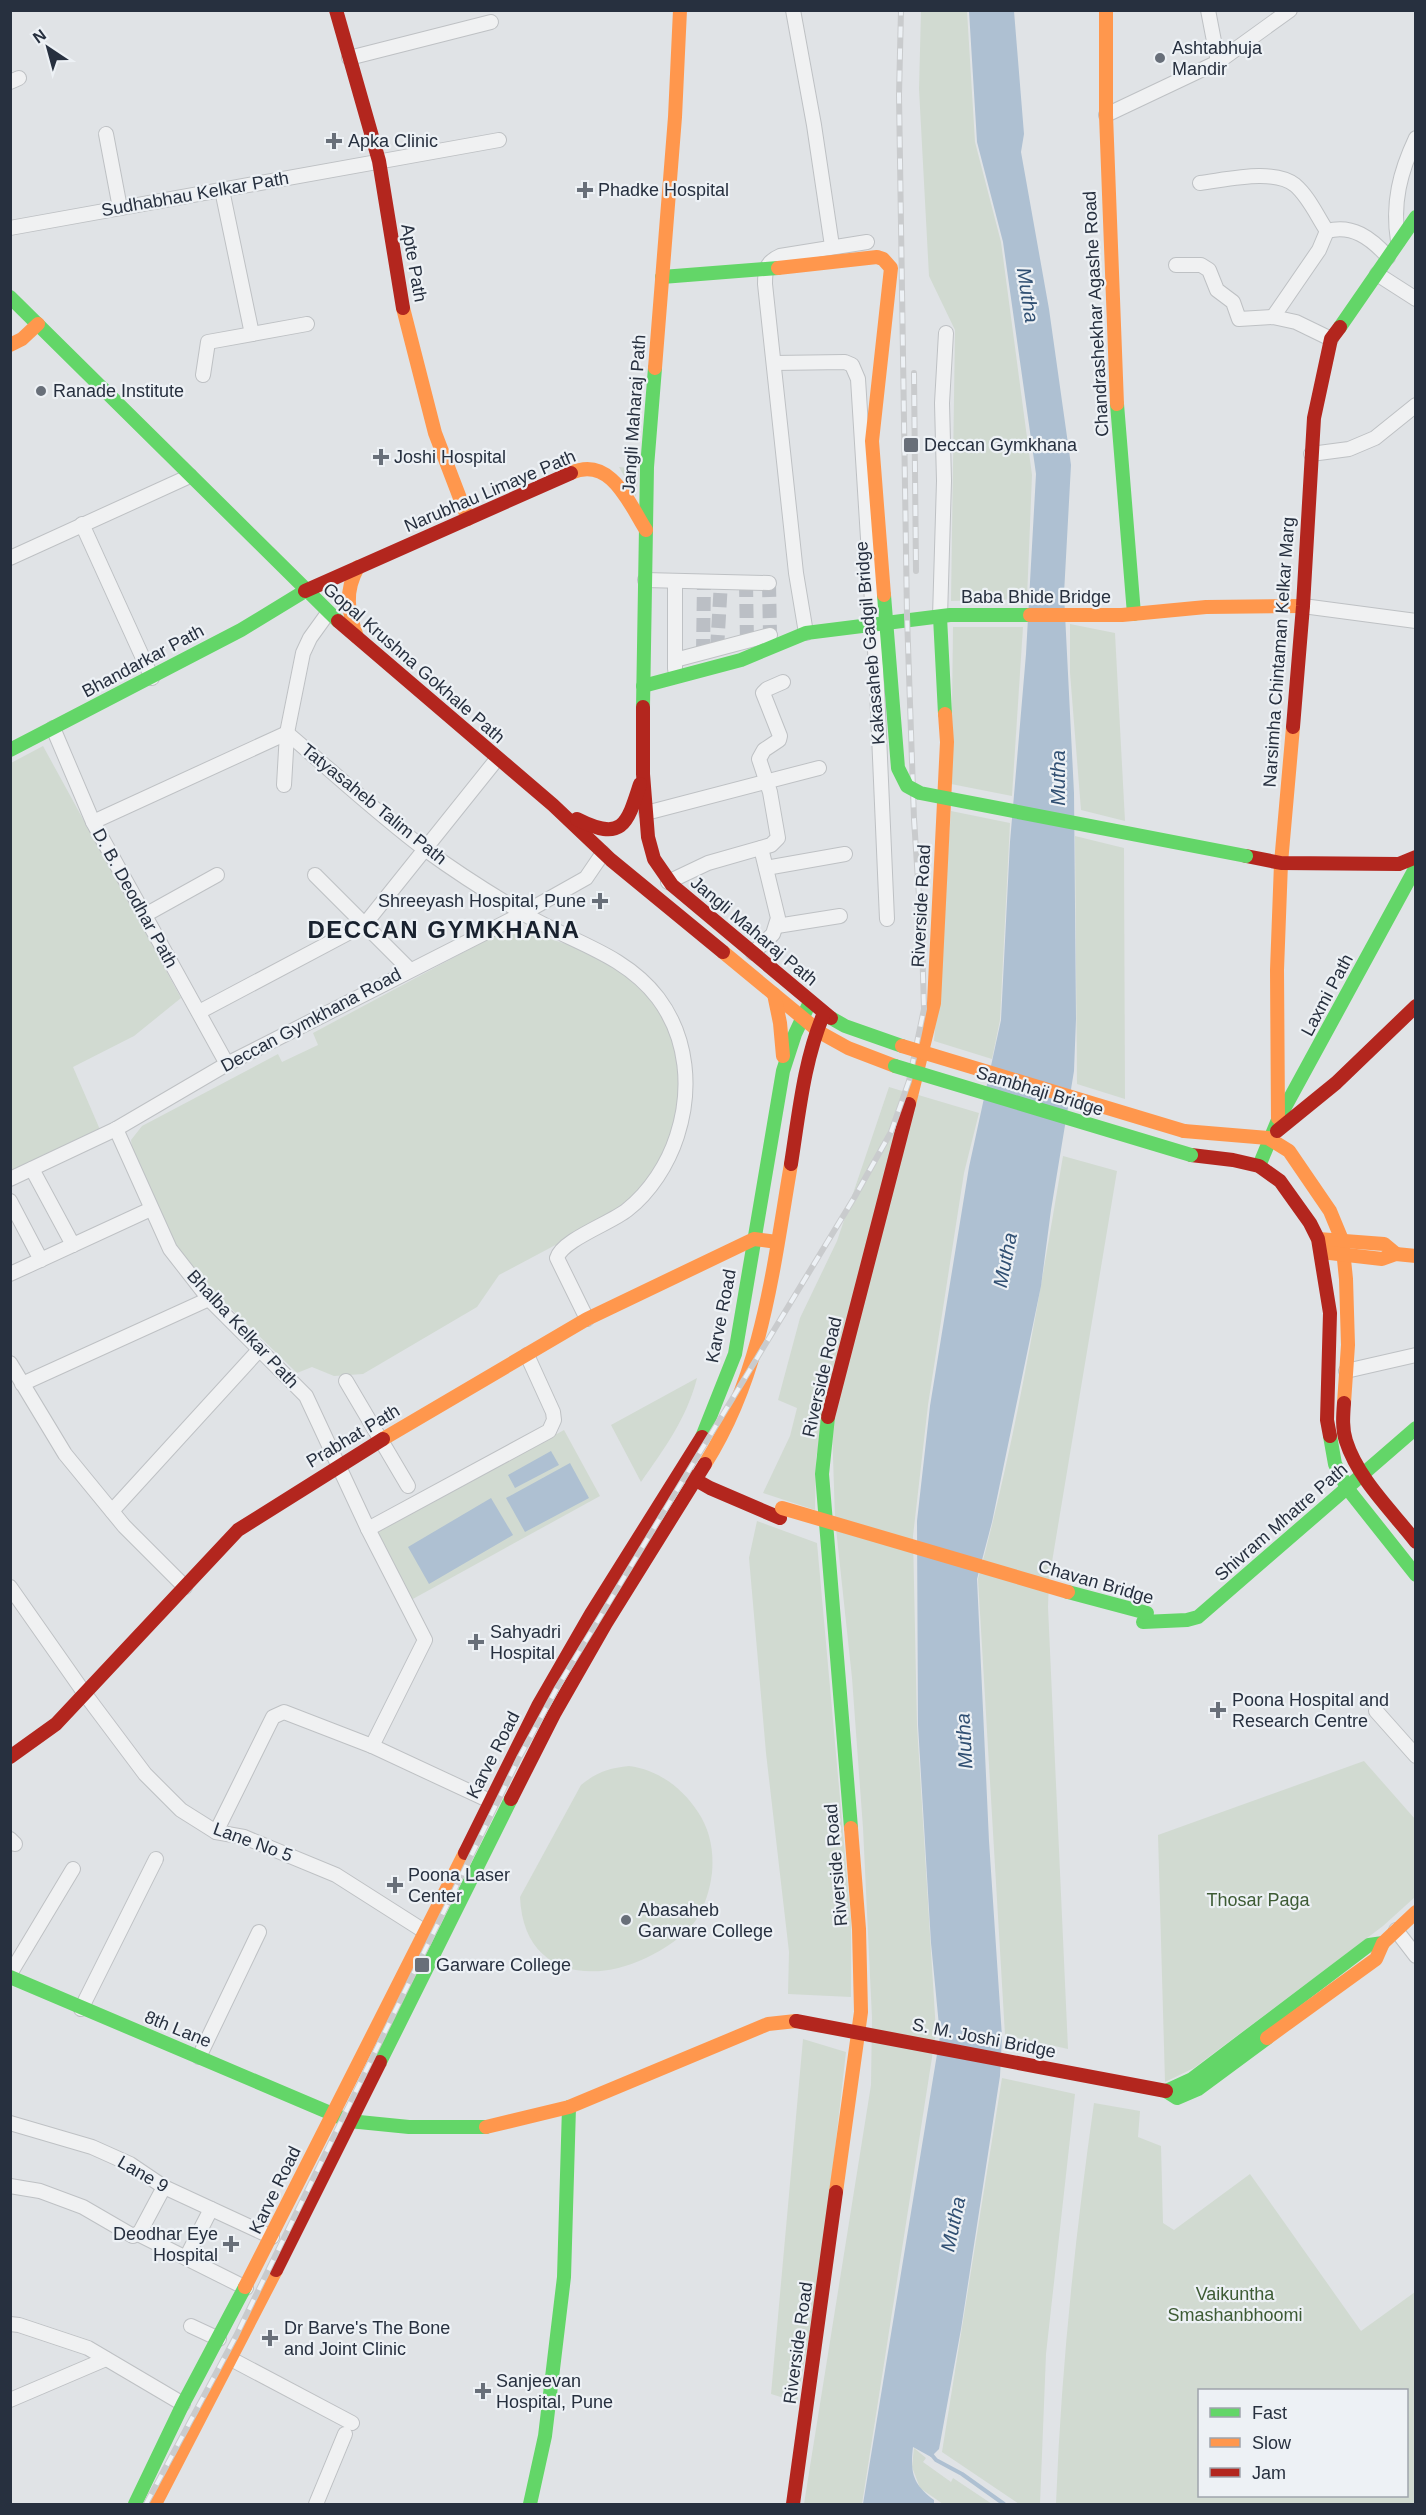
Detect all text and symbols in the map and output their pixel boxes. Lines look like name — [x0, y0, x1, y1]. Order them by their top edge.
north arrow — [18, 18, 78, 78]
text: N — [30, 26, 49, 47]
place label: Ashtabhuja Mandir — [1172, 38, 1263, 79]
marker: Ashtabhuja Mandir — [1153, 51, 1167, 65]
place label: Apka Clinic — [348, 131, 438, 151]
marker: Apka Clinic — [325, 132, 343, 150]
street label: Sudhabhau Kelkar Path — [100, 168, 290, 220]
place label: Phadke Hospital — [598, 180, 729, 200]
marker: Phadke Hospital — [576, 181, 594, 199]
street label: Chandrashekhar Agashe Road — [1080, 191, 1112, 437]
street label: Apte Path — [397, 222, 431, 304]
water label: Mutha — [1013, 266, 1043, 324]
street label: Jangli Maharaj Path — [618, 334, 650, 494]
place label: Ranade Institute — [53, 381, 184, 401]
marker: Ranade Institute — [34, 384, 48, 398]
place label: Deccan Gymkhana — [924, 435, 1078, 455]
marker: Deccan Gymkhana — [902, 436, 920, 454]
street label: Narubhau Limaye Path — [401, 446, 579, 536]
place label: Joshi Hospital — [394, 447, 506, 467]
marker: Joshi Hospital — [372, 448, 390, 466]
street label: Narsimha Chintaman Kelkar Marg — [1260, 516, 1298, 788]
street label: Kakasaheb Gadgil Bridge — [851, 540, 889, 746]
street label: Gopal Krushna Gokhale Path — [319, 579, 509, 747]
street label: Baba Bhide Bridge — [961, 587, 1111, 607]
street label: Bhandarkar Path — [79, 620, 207, 702]
street label: Tatyasaheb Talim Path — [297, 739, 451, 869]
water label: Mutha — [1047, 750, 1069, 806]
street label: D. B. Deodhar Path — [88, 825, 182, 971]
street label: Riverside Road — [908, 844, 934, 968]
street label: Jangli Maharaj Path — [687, 872, 821, 990]
place label: Shreeyash Hospital, Pune — [378, 891, 586, 911]
marker: Shreeyash Hospital, Pune — [591, 892, 609, 910]
district label: DECCAN GYMKHANA — [307, 916, 581, 943]
street label: Laxmi Path — [1297, 951, 1357, 1039]
street label: Deccan Gymkhana Road — [218, 964, 404, 1076]
street label: Sambhaji Bridge — [974, 1062, 1106, 1120]
water label: Mutha — [989, 1231, 1021, 1289]
street label: Bhalba Kelkar Path — [183, 1266, 303, 1392]
street label: Karve Road — [702, 1267, 740, 1365]
street label: Riverside Road — [798, 1315, 846, 1439]
street label: Prabhat Path — [303, 1400, 403, 1472]
street label: Shivram Mhatre Path — [1211, 1459, 1351, 1585]
street label: Chavan Bridge — [1036, 1556, 1156, 1608]
place label: Sahyadri Hospital — [490, 1622, 561, 1663]
marker: Sahyadri Hospital — [467, 1633, 485, 1651]
place label: Poona Hospital and Research Centre — [1232, 1690, 1389, 1731]
marker: Poona Hospital and Research Centre — [1209, 1701, 1227, 1719]
street label: Karve Road — [463, 1708, 523, 1802]
water label: Mutha — [952, 1713, 976, 1769]
street label: Riverside Road — [821, 1803, 851, 1927]
street label: Lane No 5 — [211, 1818, 295, 1866]
place label: Poona Laser Center — [408, 1865, 510, 1906]
marker: Poona Laser Center — [386, 1876, 404, 1894]
park label: Thosar Paga — [1206, 1890, 1311, 1910]
place label: Abasaheb Garware College — [638, 1900, 773, 1941]
marker: Abasaheb Garware College — [619, 1913, 633, 1927]
place label: Garware College — [436, 1955, 571, 1975]
marker: Garware College — [413, 1956, 431, 1974]
street label: 8th Lane — [142, 2007, 214, 2051]
street label: S. M. Joshi Bridge — [910, 2014, 1058, 2062]
street label: Karve Road — [245, 2143, 305, 2237]
street label: Lane 9 — [114, 2152, 172, 2196]
water label: Mutha — [936, 2195, 970, 2253]
place label: Deodhar Eye Hospital — [113, 2224, 218, 2265]
marker: Deodhar Eye Hospital — [222, 2235, 240, 2253]
street label: Riverside Road — [780, 2281, 816, 2405]
park label: Vaikuntha Smashanbhoomi — [1167, 2284, 1303, 2325]
place label: Dr Barve's The Bone and Joint Clinic — [284, 2318, 450, 2359]
marker: Dr Barve's The Bone and Joint Clinic — [261, 2329, 279, 2347]
place label: Sanjeevan Hospital, Pune — [496, 2371, 613, 2412]
marker: Sanjeevan Hospital, Pune — [474, 2382, 492, 2400]
legend — [1198, 2389, 1408, 2497]
text: Fast — [1252, 2403, 1287, 2423]
text: Slow — [1252, 2433, 1292, 2453]
text: Jam — [1252, 2463, 1286, 2483]

